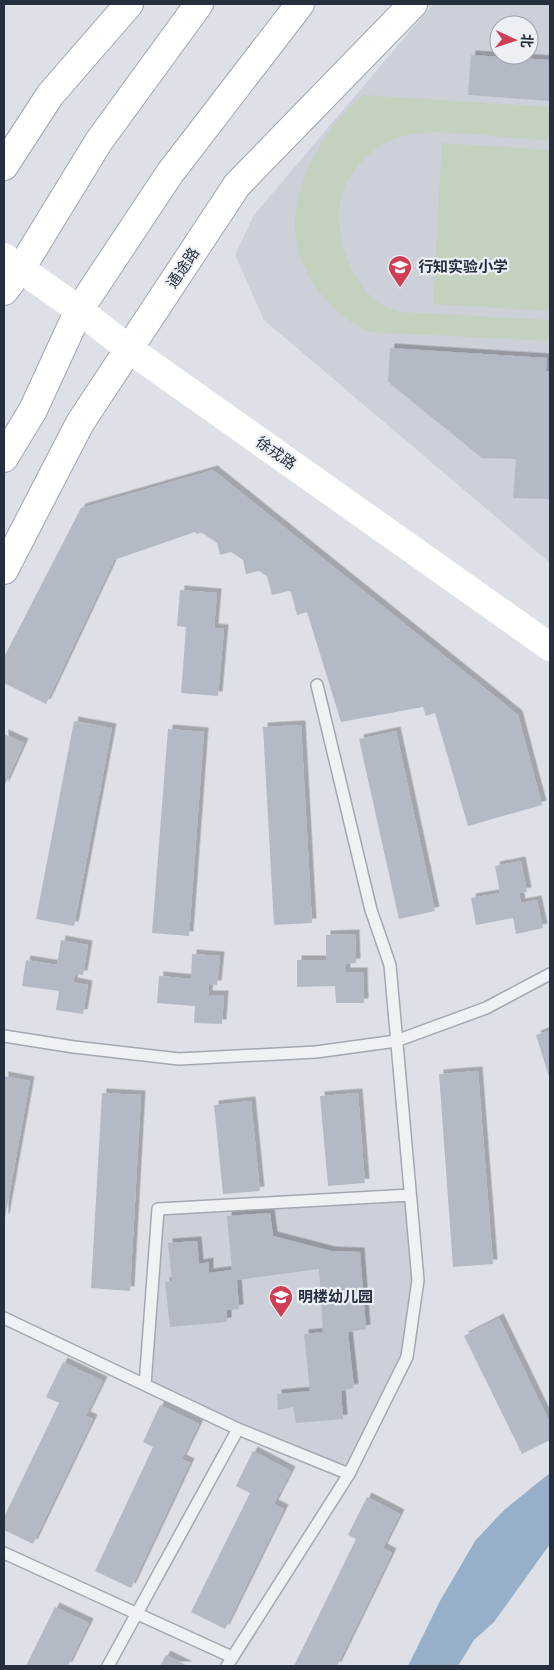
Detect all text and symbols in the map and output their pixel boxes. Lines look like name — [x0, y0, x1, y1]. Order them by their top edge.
north arrow — [489, 15, 539, 65]
text: 北 — [517, 33, 537, 48]
street label: 通途路 — [161, 243, 205, 293]
school or university icon: 行知实验小学 — [387, 254, 413, 288]
place label: 行知实验小学 — [418, 256, 508, 278]
street label: 徐戎路 — [251, 431, 301, 475]
school or university icon: 明楼幼儿园 — [268, 1284, 294, 1318]
place label: 明楼幼儿园 — [298, 1286, 373, 1308]

